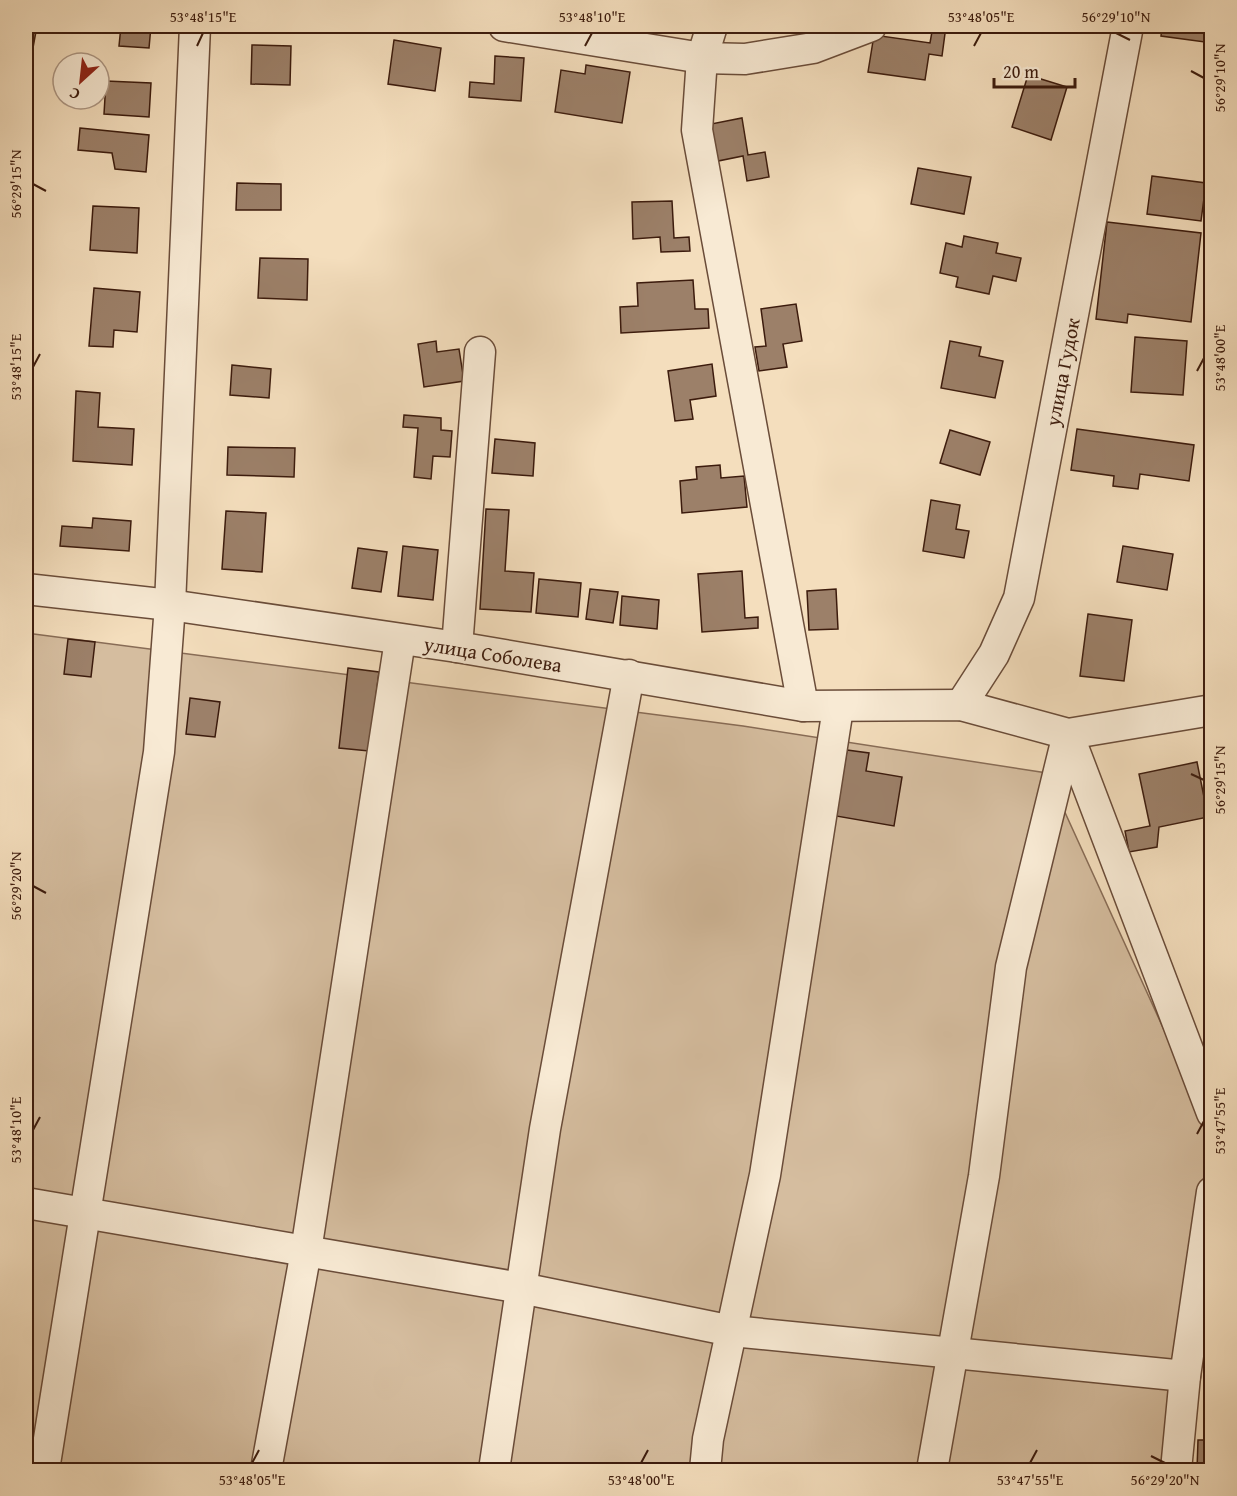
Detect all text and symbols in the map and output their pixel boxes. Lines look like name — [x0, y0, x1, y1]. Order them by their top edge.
text: 53°48'15"E — [170, 6, 237, 27]
text: 53°48'10"E — [559, 6, 626, 27]
text: 53°48'05"E — [948, 6, 1015, 27]
text: 56°29'10"N — [1082, 6, 1151, 27]
text: 56°29'10"N — [1209, 43, 1230, 112]
north arrow — [51, 51, 111, 111]
scale bar — [994, 51, 1075, 89]
text: 20 m — [1003, 58, 1039, 85]
text: С — [65, 82, 84, 107]
text: 56°29'15"N — [5, 149, 26, 218]
street label: улица Гудок — [1037, 315, 1087, 430]
text: 53°48'00"E — [1209, 324, 1230, 391]
text: 53°48'15"E — [5, 333, 26, 400]
street label: улица Соболева — [421, 629, 565, 679]
text: 56°29'15"N — [1209, 745, 1230, 814]
text: 56°29'20"N — [5, 851, 26, 920]
text: 53°47'55"E — [1209, 1087, 1230, 1154]
text: 53°48'10"E — [5, 1096, 26, 1163]
text: 53°48'05"E — [219, 1469, 286, 1490]
text: 53°48'00"E — [608, 1469, 675, 1490]
text: 53°47'55"E — [997, 1469, 1064, 1490]
text: 56°29'20"N — [1131, 1469, 1200, 1490]

